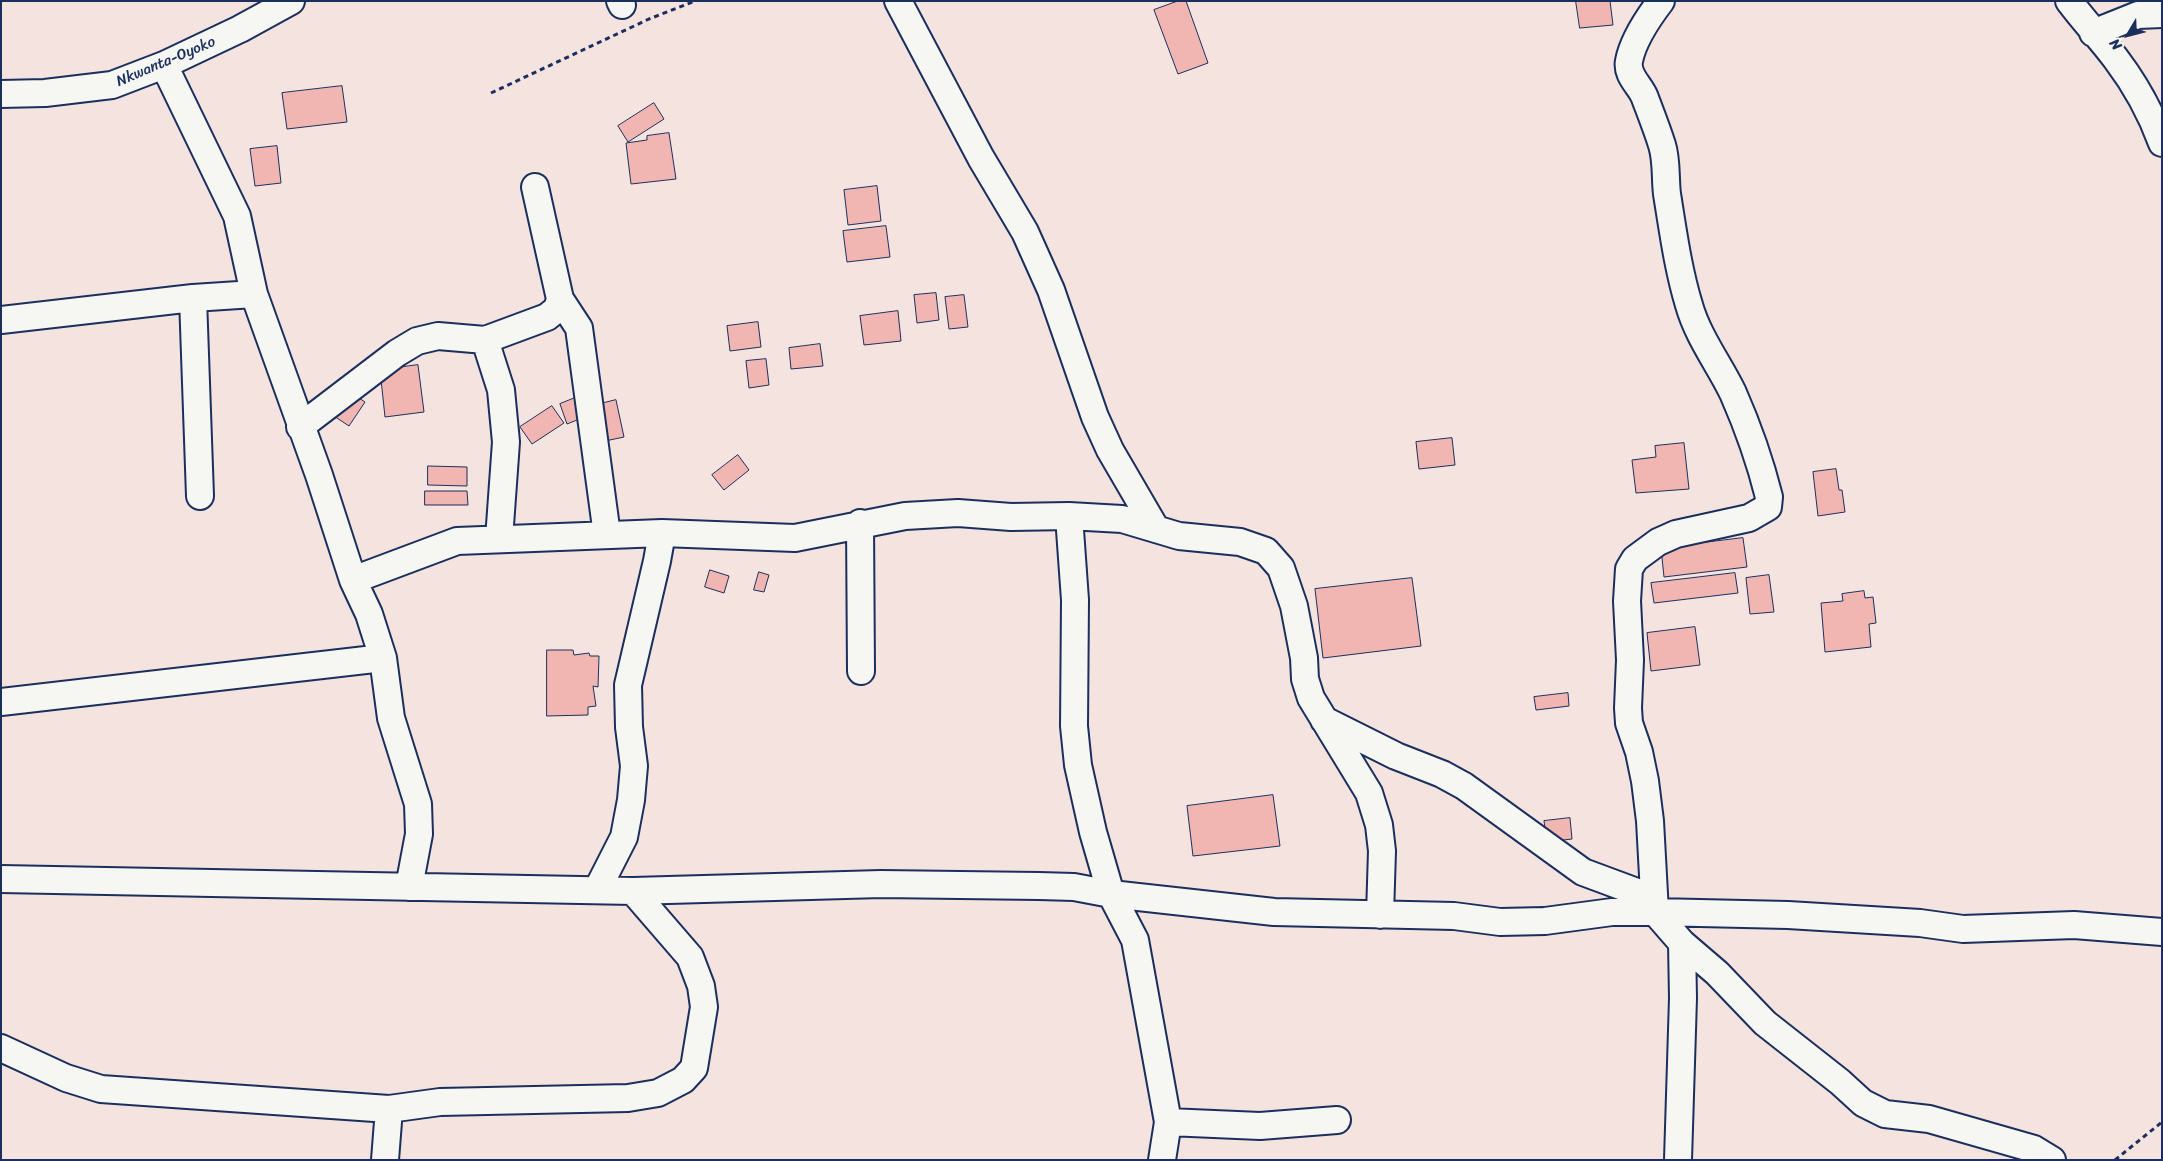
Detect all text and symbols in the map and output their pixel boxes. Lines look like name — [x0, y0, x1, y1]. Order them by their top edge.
north arrow — [2103, 10, 2153, 60]
street label: Nkwanta-Oyoko — [114, 33, 218, 91]
text: N — [2103, 33, 2129, 56]

